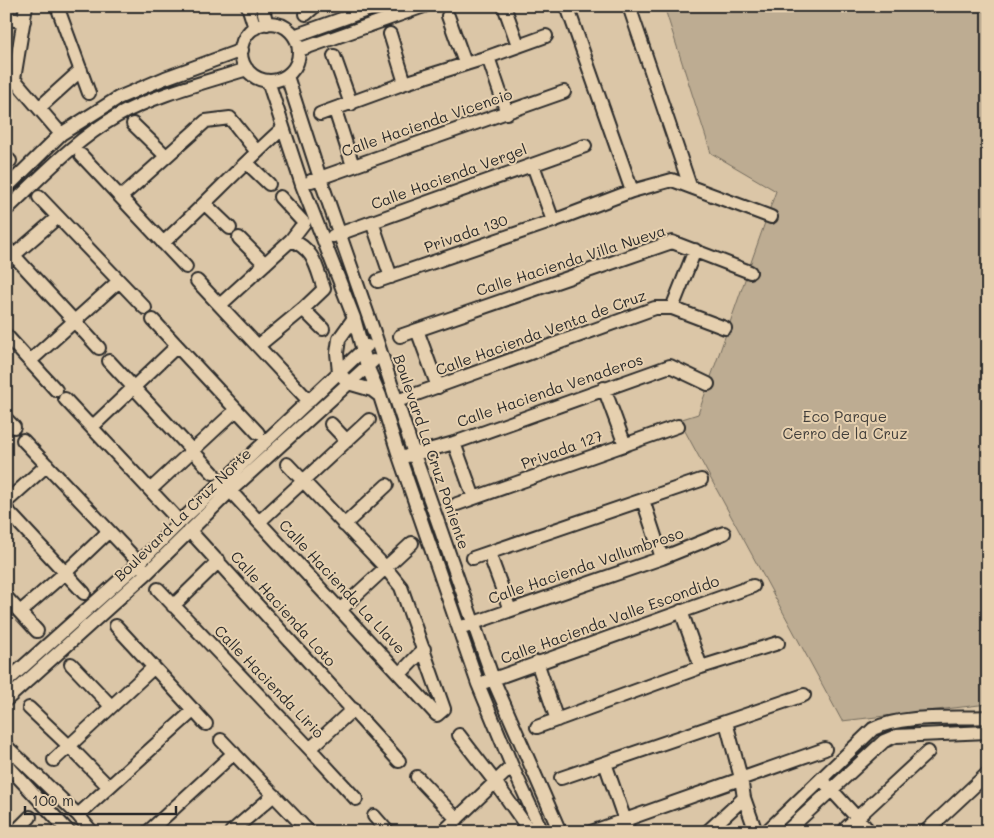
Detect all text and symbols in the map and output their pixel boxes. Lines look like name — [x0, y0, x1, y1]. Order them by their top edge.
street label: Calle Hacienda Vicencio — [339, 83, 515, 161]
street label: Calle Hacienda Vergel — [368, 139, 529, 214]
street label: Privada 130 — [421, 209, 510, 257]
street label: Calle Hacienda Villa Nueva — [473, 220, 668, 300]
street label: Calle Hacienda Venta de Cruz — [433, 285, 649, 380]
street label: Calle Hacienda Venaderos — [454, 349, 645, 431]
street label: Boulevard La Cruz Poniente — [389, 352, 475, 552]
park label: Eco Parque Cerro de la Cruz — [782, 406, 908, 443]
street label: Privada 127 — [518, 425, 605, 473]
street label: Boulevard La Cruz Norte — [109, 443, 255, 585]
street label: Calle Hacienda La Llave — [275, 515, 410, 658]
street label: Calle Hacienda Vallumbroso — [485, 522, 686, 608]
street label: Calle Hacienda Loto — [227, 546, 341, 670]
street label: Calle Hacienda Valle Escondido — [498, 570, 722, 668]
street label: Calle Hacienda Lirio — [210, 620, 329, 742]
scale bar — [25, 783, 176, 815]
text: 100 m — [32, 790, 74, 810]

